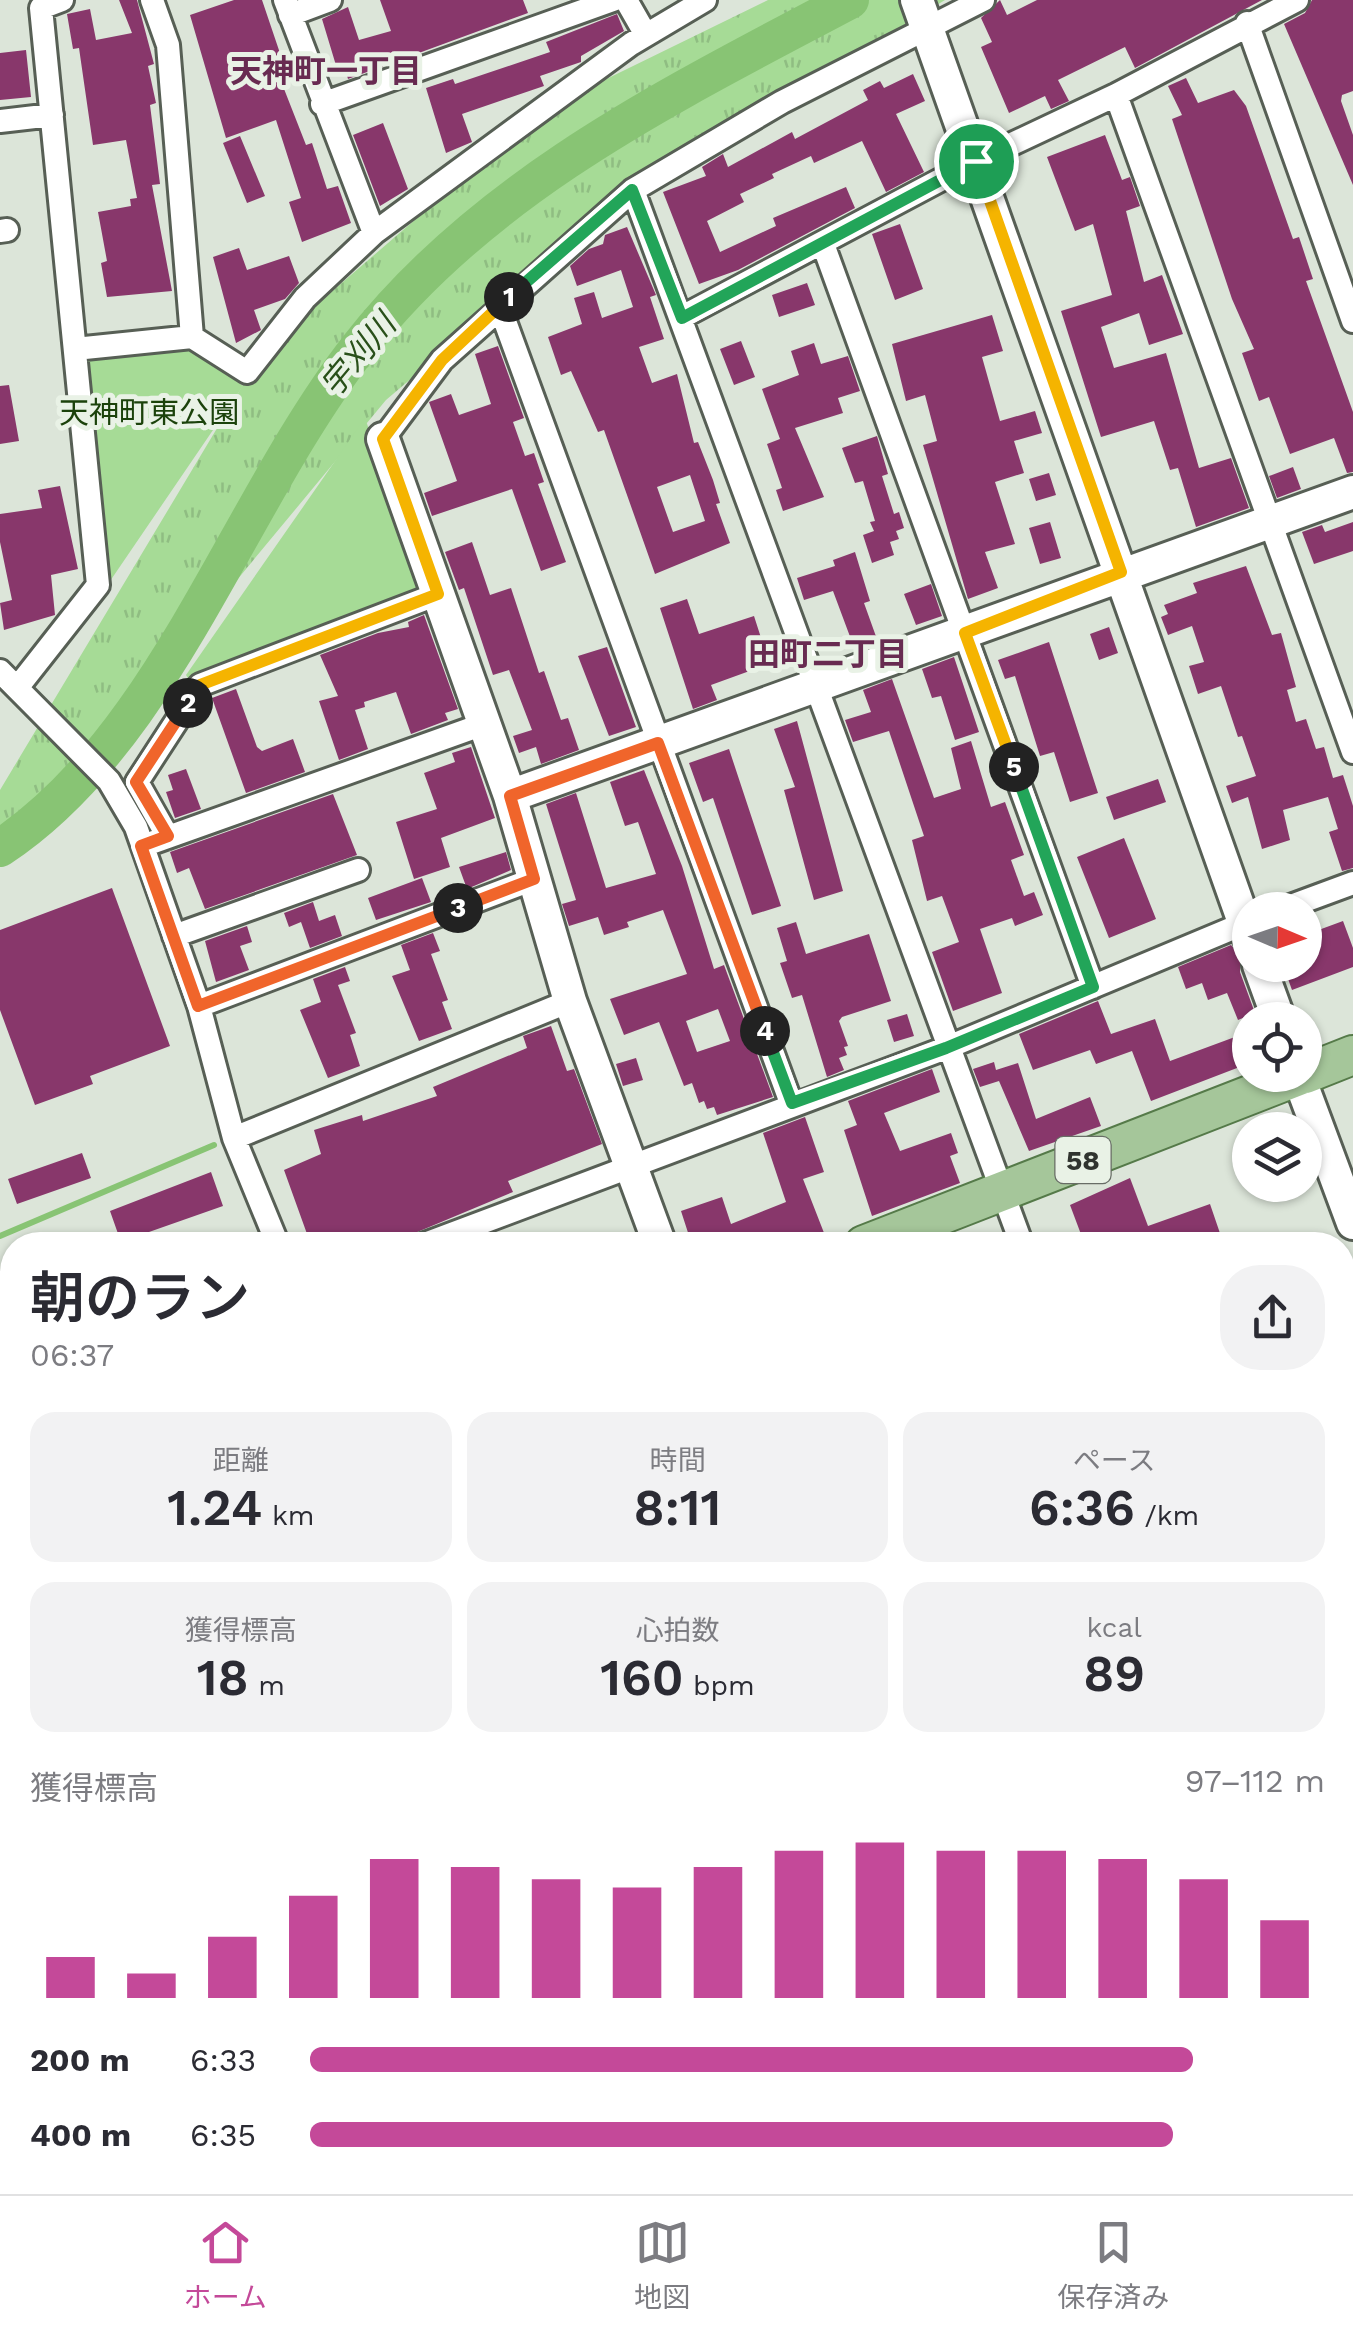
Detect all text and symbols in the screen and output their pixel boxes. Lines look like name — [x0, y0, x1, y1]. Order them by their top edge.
district label: 天神町一丁目 — [230, 52, 422, 90]
pin — [934, 119, 1019, 204]
icon: arrive — [949, 134, 1004, 189]
pin: 1 — [484, 272, 534, 322]
text: 1 — [503, 280, 515, 313]
water label: 宇刈川 — [313, 304, 405, 404]
park label: 天神町東公園 — [59, 395, 239, 430]
district label: 田町二丁目 — [748, 635, 908, 673]
pin: 2 — [163, 678, 213, 728]
text: 2 — [180, 686, 196, 719]
pin: 5 — [989, 742, 1039, 792]
text: 5 — [1006, 750, 1022, 783]
pin: 3 — [433, 883, 483, 933]
text: 3 — [450, 891, 466, 924]
north arrow — [1232, 892, 1322, 982]
map controls — [1232, 892, 1322, 1202]
button: locate — [1232, 1002, 1322, 1092]
pin: 4 — [740, 1006, 790, 1056]
text: 4 — [756, 1014, 774, 1047]
button: layers — [1232, 1112, 1322, 1202]
road number: 58 — [1056, 1137, 1110, 1183]
button: share — [1220, 1265, 1325, 1370]
text: 朝のラン — [30, 1266, 250, 1330]
text: 06:37 — [30, 1336, 114, 1374]
text: 距離 — [213, 1444, 269, 1477]
text: 時間 — [649, 1444, 706, 1477]
text: ペース — [1073, 1444, 1155, 1477]
text: 1.24 — [167, 1478, 262, 1537]
text: 8:11 — [634, 1478, 721, 1537]
text: 6:36 — [1029, 1478, 1135, 1537]
text: km — [262, 1499, 314, 1532]
text: /km — [1135, 1499, 1199, 1532]
text: kcal — [1086, 1611, 1142, 1644]
text: 獲得標高 — [185, 1614, 297, 1647]
text: 心拍数 — [635, 1614, 720, 1647]
text: 89 — [1083, 1644, 1145, 1703]
text: 18 — [197, 1648, 249, 1707]
text: 160 — [600, 1648, 683, 1707]
text: m — [249, 1669, 285, 1702]
text: bpm — [683, 1669, 755, 1702]
text: 97–112 m — [1185, 1762, 1325, 1800]
text: 獲得標高 — [30, 1769, 158, 1807]
text: 200 m — [30, 2041, 130, 2079]
text: 6:33 — [190, 2041, 256, 2079]
text: 400 m — [30, 2116, 131, 2154]
text: 6:35 — [190, 2116, 256, 2154]
tab: ホーム — [184, 2215, 267, 2315]
tab: 地図 — [634, 2215, 690, 2315]
tab: 保存済み — [1057, 2215, 1169, 2315]

